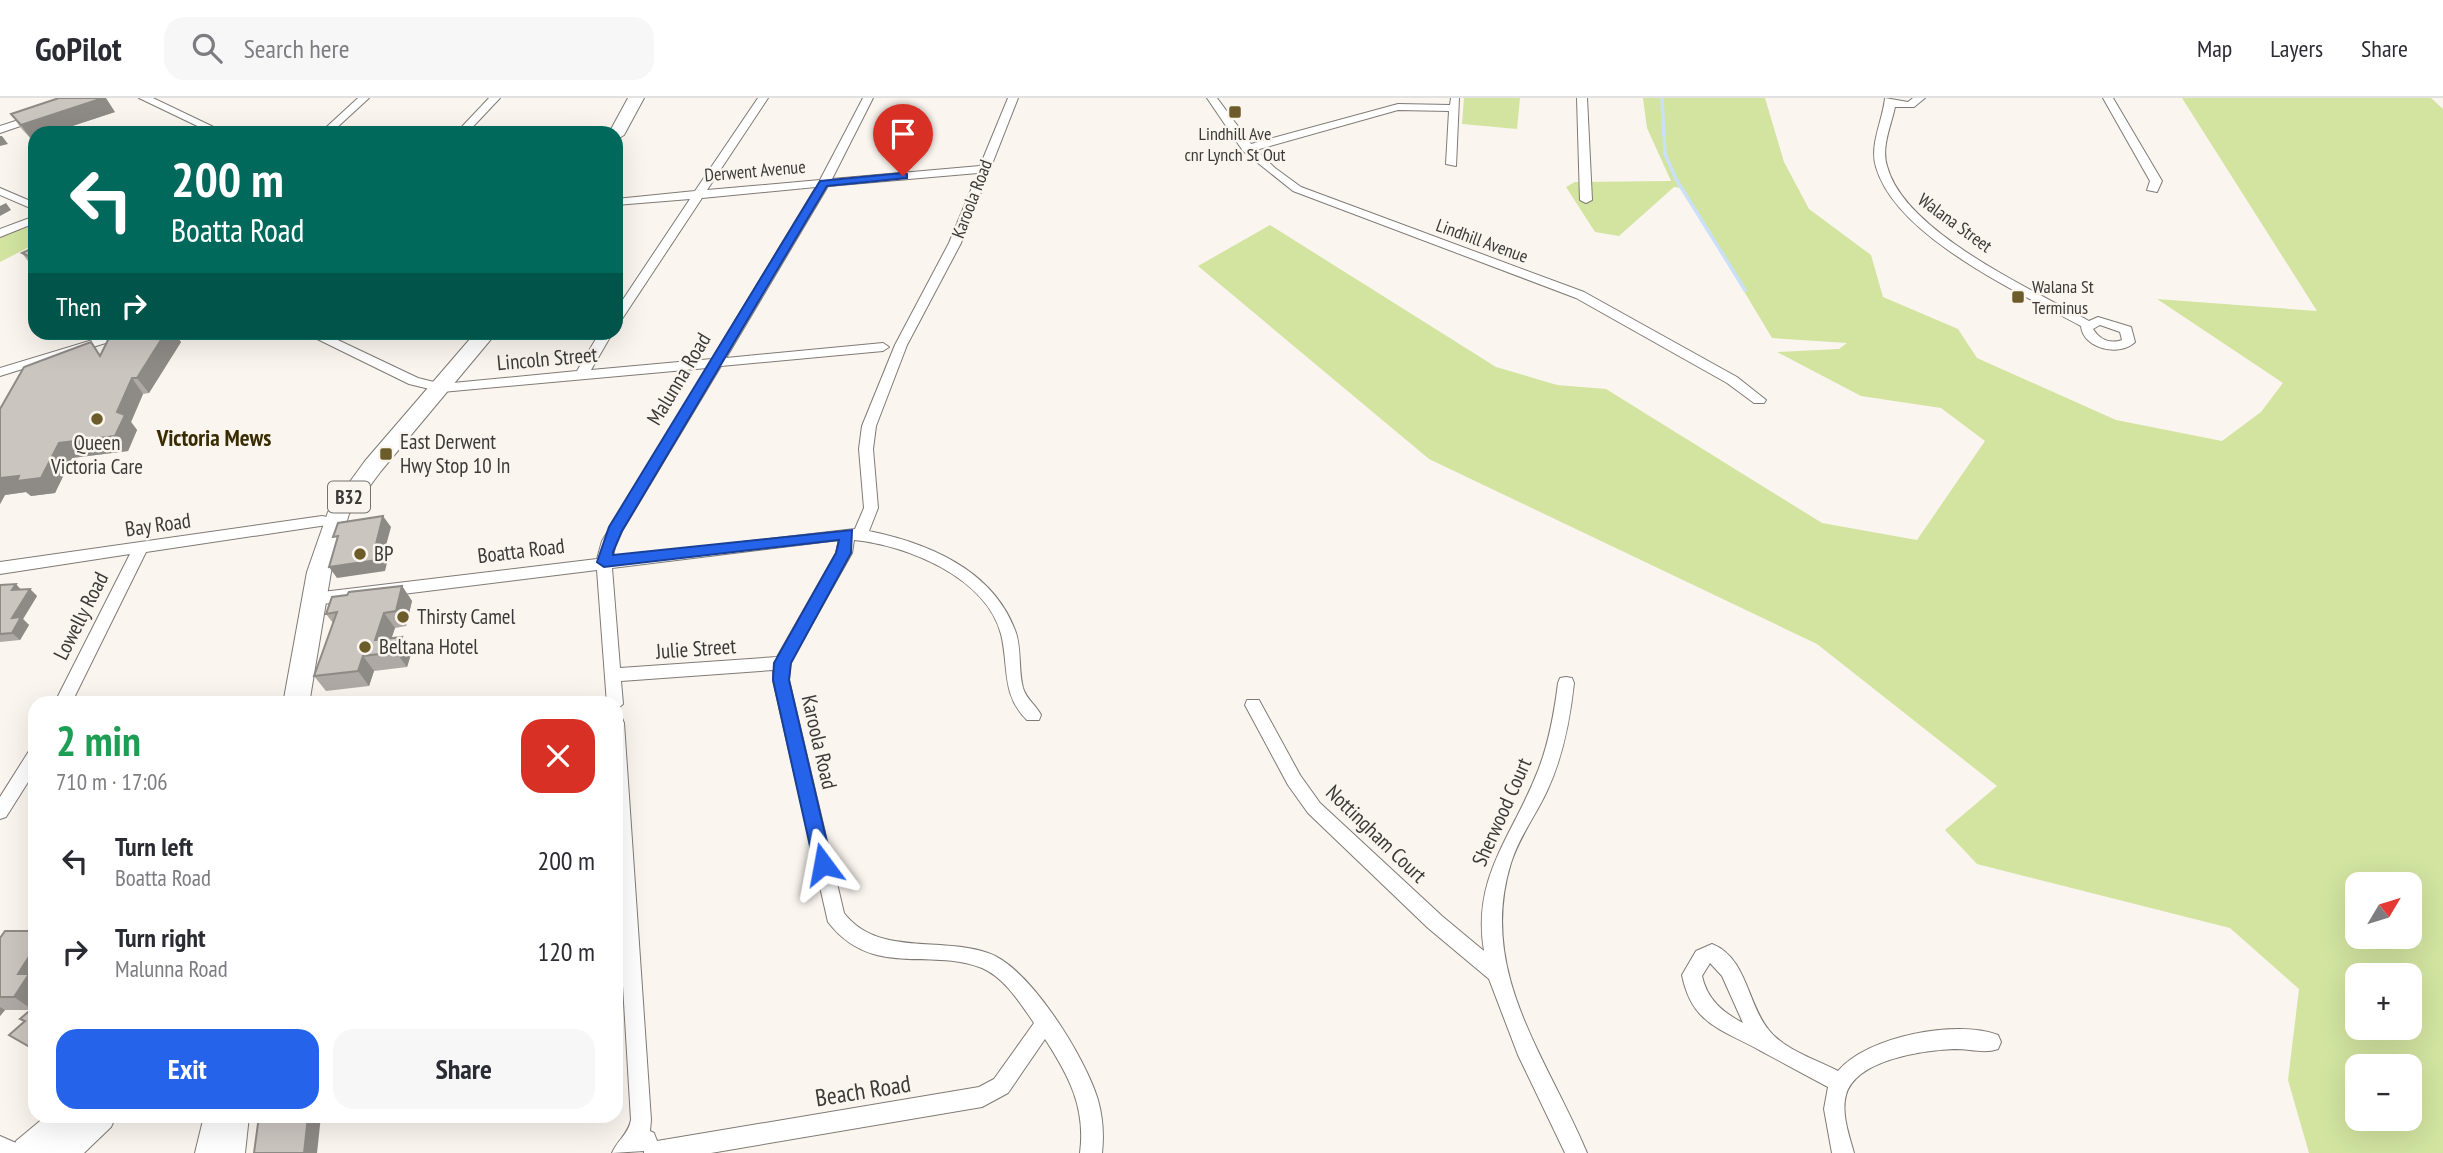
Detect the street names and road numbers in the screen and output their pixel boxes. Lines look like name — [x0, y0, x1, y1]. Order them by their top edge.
street label: Derwent Avenue — [703, 155, 806, 186]
street label: Karoola Road — [946, 156, 997, 241]
street label: Walana Street — [1914, 188, 1997, 257]
street label: Lindhill Avenue — [1433, 213, 1531, 268]
street label: Malunna Road — [640, 328, 717, 430]
street label: Lincoln Street — [496, 341, 599, 376]
road number: B32 — [328, 482, 370, 512]
street label: Bay Road — [123, 507, 192, 542]
street label: Boatta Road — [476, 532, 566, 569]
street label: Lowelly Road — [47, 567, 114, 664]
street label: Julie Street — [654, 632, 737, 665]
street label: Karoola Road — [796, 692, 843, 792]
street label: Sherwood Court — [1466, 753, 1538, 870]
street label: Nottingham Court — [1320, 779, 1433, 889]
street label: Beach Road — [813, 1068, 913, 1113]

